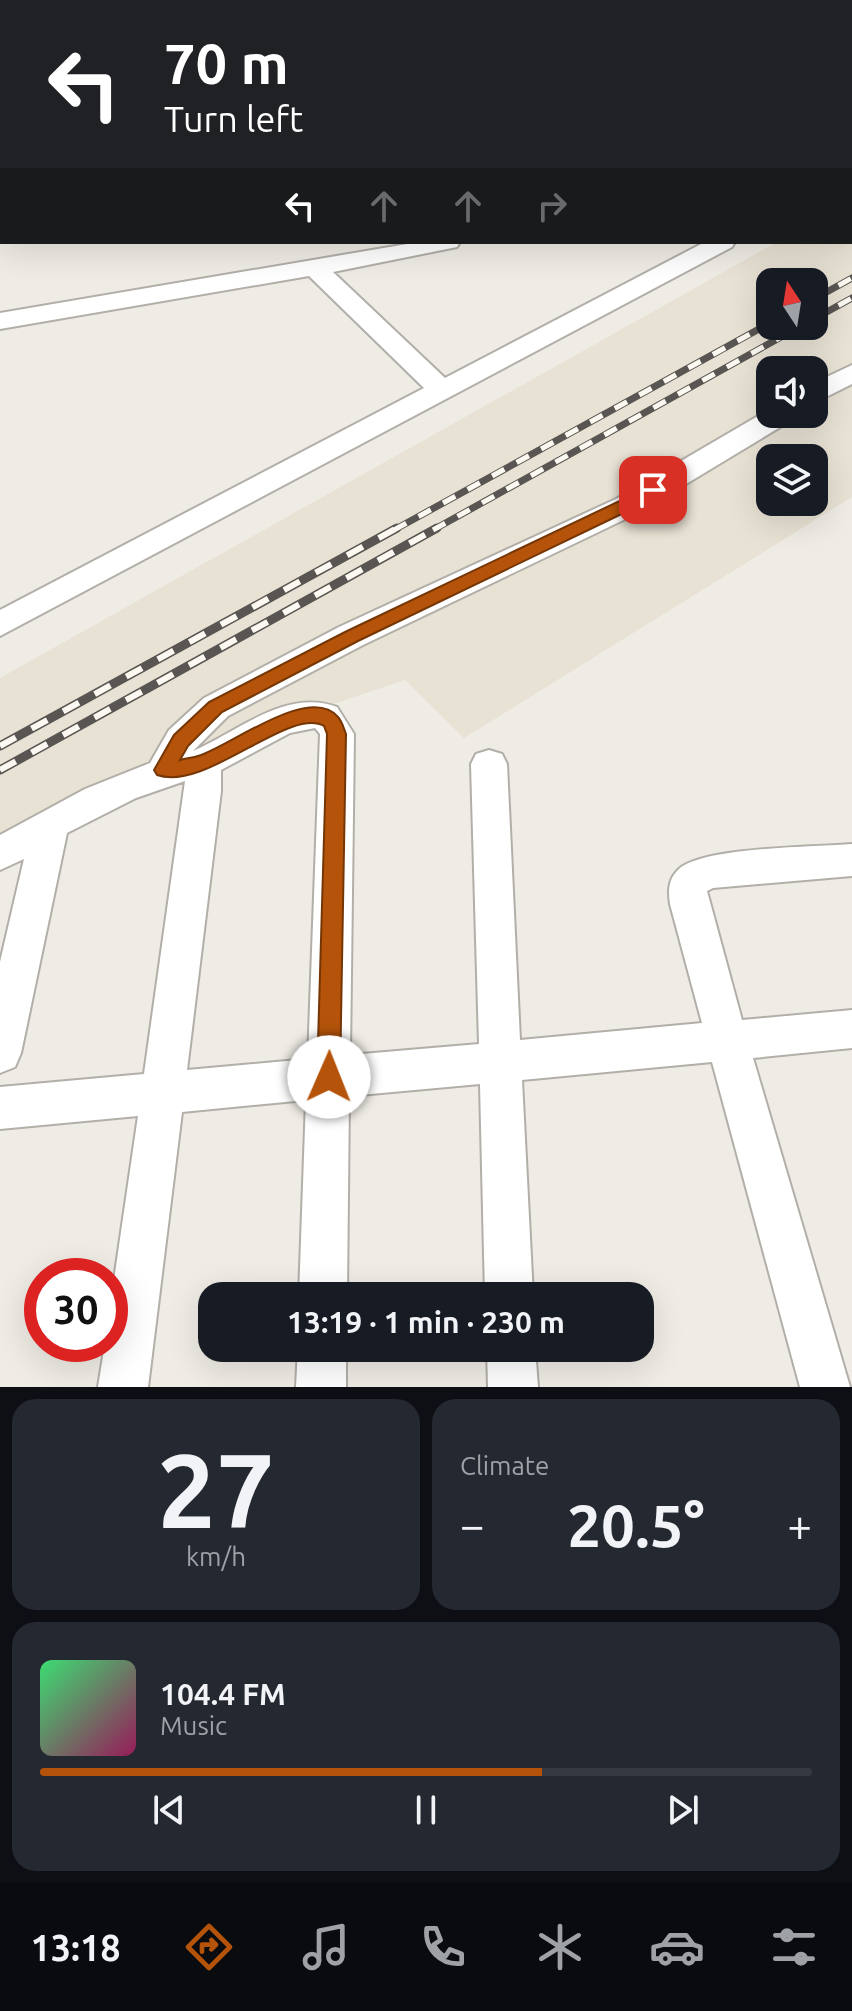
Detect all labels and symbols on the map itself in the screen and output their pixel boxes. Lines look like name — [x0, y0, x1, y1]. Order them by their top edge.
north arrow — [756, 268, 828, 340]
pin — [619, 456, 687, 524]
position arrow — [287, 1035, 371, 1119]
speed limit sign: 30 — [24, 1258, 128, 1362]

